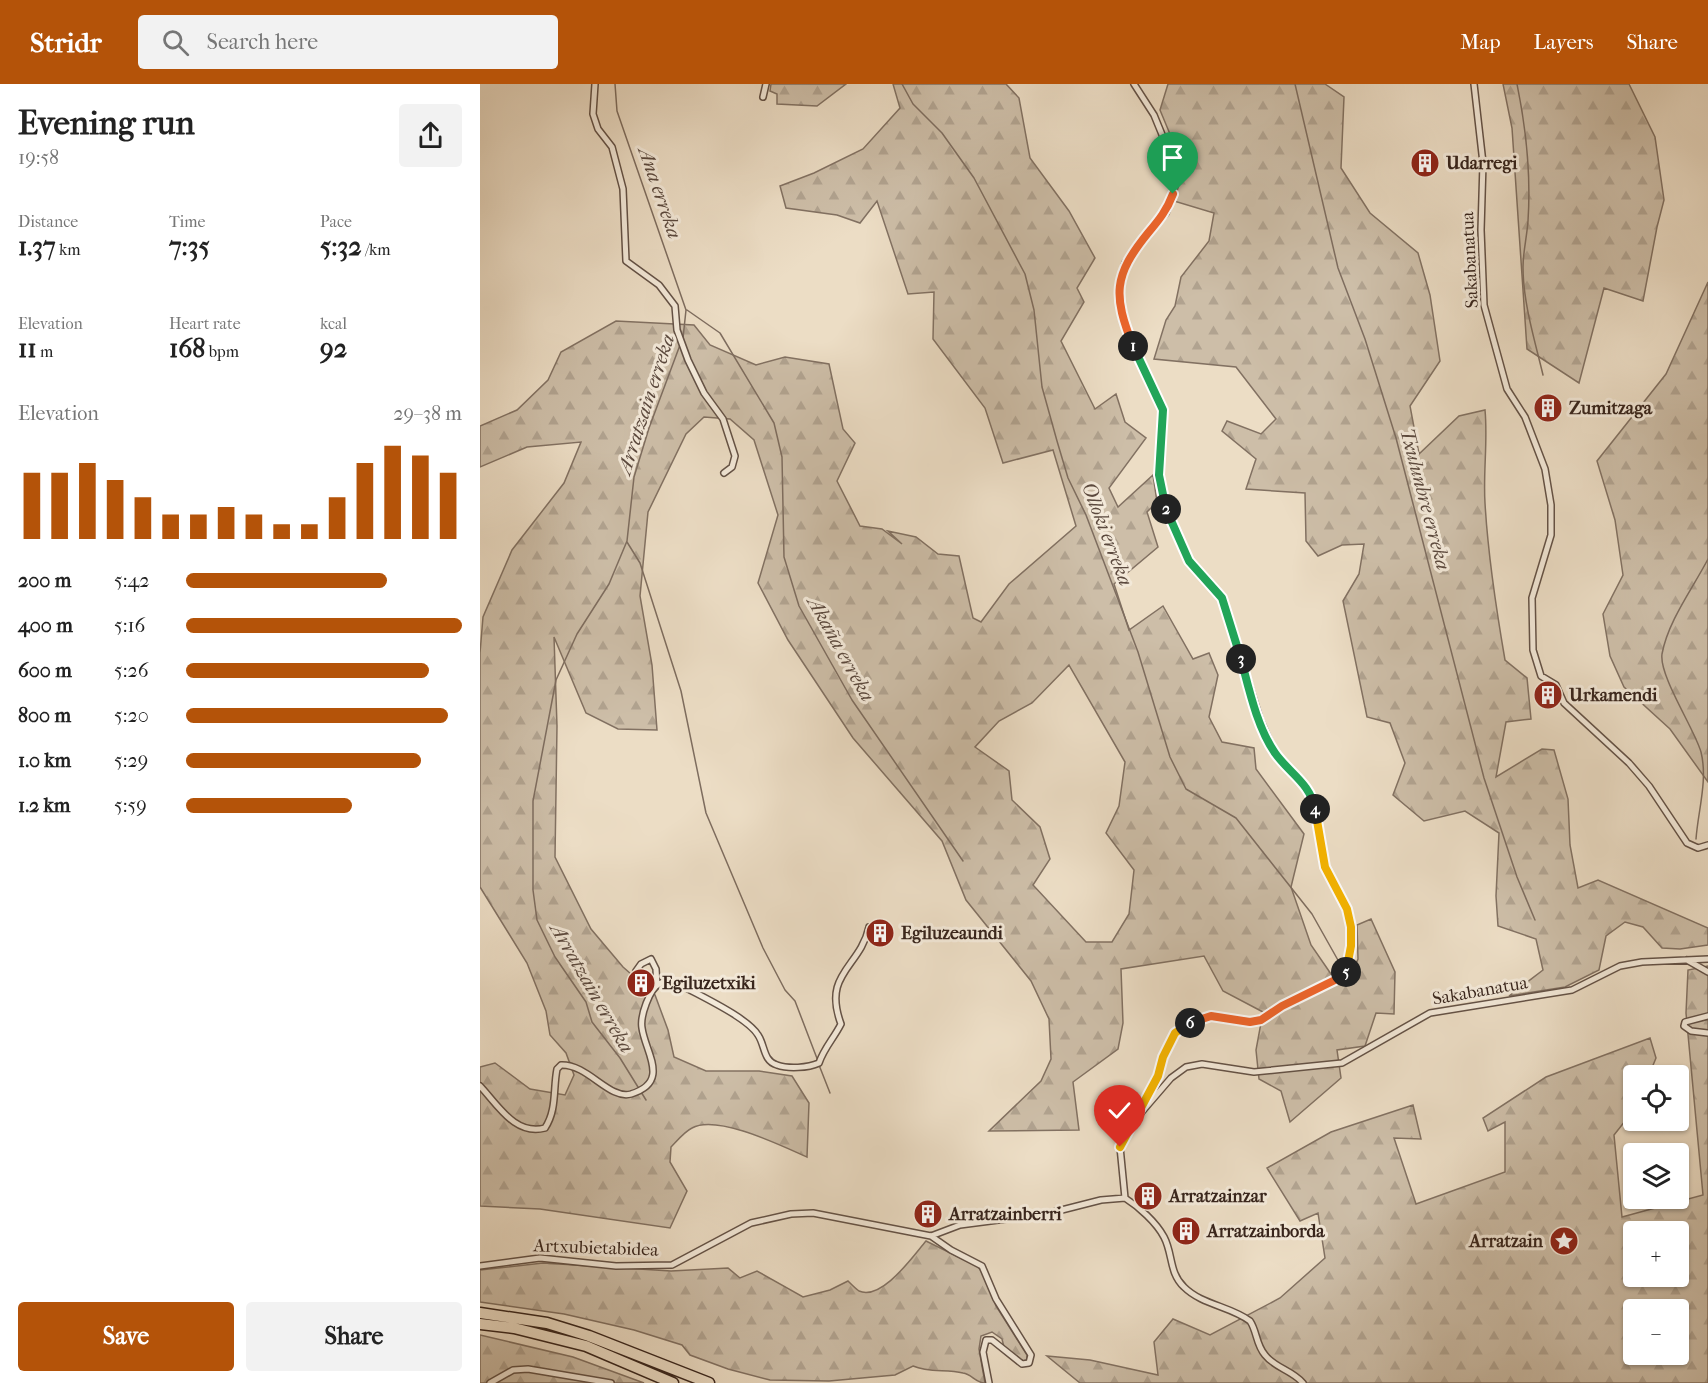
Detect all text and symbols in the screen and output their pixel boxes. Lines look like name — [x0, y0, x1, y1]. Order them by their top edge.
search box — [138, 15, 558, 69]
text: Stridr — [30, 26, 102, 59]
icon: search — [159, 26, 192, 59]
text: Search here — [207, 29, 318, 55]
text: Map — [1460, 30, 1501, 54]
text: Layers — [1534, 30, 1593, 54]
text: Share — [1626, 30, 1678, 54]
text: Evening run — [18, 104, 195, 143]
button: share — [399, 104, 462, 167]
pin — [1147, 132, 1198, 194]
icon: arrive — [1156, 141, 1189, 174]
water label: Ana erreka — [633, 142, 686, 242]
text: 19:58 — [18, 146, 59, 169]
building icon: Udarregi — [1409, 147, 1441, 179]
place label: Udarregi — [1445, 153, 1518, 174]
street label: Sakabanatua — [1457, 211, 1483, 309]
text: Distance — [18, 212, 78, 231]
text: Time — [169, 212, 205, 231]
text: Pace — [320, 212, 352, 231]
text: 1.37 — [18, 231, 56, 262]
text: 7:35 — [169, 231, 210, 262]
text: 5:32 — [320, 231, 362, 262]
text: km — [56, 240, 80, 259]
text: /km — [362, 240, 390, 259]
text: Elevation — [18, 314, 83, 333]
text: Heart rate — [169, 314, 241, 333]
text: kcal — [320, 314, 347, 333]
water label: Arratzain erreka — [612, 331, 679, 480]
pin: 1 — [1118, 331, 1148, 361]
text: 11 — [18, 333, 37, 364]
text: 168 — [169, 333, 205, 364]
text: 92 — [320, 333, 347, 364]
text: 1 — [1130, 336, 1136, 355]
text: m — [37, 342, 53, 361]
text: bpm — [205, 342, 239, 361]
building icon: Zumitzaga — [1532, 392, 1564, 424]
place label: Zumitzaga — [1569, 398, 1653, 419]
text: Elevation — [18, 402, 99, 425]
text: 29–38 m — [393, 402, 462, 425]
water label: Txulunbre erreka — [1395, 426, 1455, 572]
water label: Olloki erreka — [1077, 479, 1137, 589]
pin: 2 — [1151, 494, 1181, 524]
text: 2 — [1162, 499, 1170, 518]
text: 200 m — [18, 569, 71, 592]
text: 5:42 — [114, 569, 150, 592]
water label: Akaña erreka — [801, 590, 879, 705]
text: 400 m — [18, 614, 73, 637]
text: 5:16 — [114, 614, 145, 637]
pin: 3 — [1226, 644, 1256, 674]
text: 3 — [1238, 649, 1244, 668]
text: 600 m — [18, 659, 72, 682]
text: 5:26 — [114, 659, 149, 682]
building icon: Urkamendi — [1532, 679, 1564, 711]
place label: Urkamendi — [1568, 685, 1658, 706]
text: 800 m — [18, 704, 71, 727]
text: 5:20 — [114, 704, 149, 727]
text: 1.0 km — [18, 749, 71, 772]
text: 5:29 — [114, 749, 148, 772]
text: 1.2 km — [18, 794, 71, 817]
text: 5:59 — [114, 794, 147, 817]
pin: 4 — [1300, 794, 1330, 824]
text: 4 — [1310, 799, 1320, 818]
water label: Arratzain erreka — [544, 917, 638, 1057]
building icon: Egiluzeaundi — [864, 917, 896, 949]
place label: Egiluzeaundi — [901, 923, 1004, 944]
pin: 5 — [1331, 957, 1361, 987]
text: 5 — [1343, 962, 1349, 981]
building icon: Egiluzetxiki — [625, 967, 657, 999]
street label: Sakabanatua — [1431, 972, 1530, 1010]
place label: Egiluzetxiki — [662, 973, 756, 994]
pin: 6 — [1175, 1008, 1205, 1038]
text: 6 — [1186, 1013, 1194, 1032]
map controls — [1623, 1065, 1689, 1365]
button: locate — [1623, 1065, 1689, 1131]
pin — [1094, 1085, 1145, 1147]
icon: check — [1103, 1094, 1136, 1127]
button: layers — [1623, 1143, 1689, 1209]
building icon: Arratzainzar — [1132, 1180, 1164, 1212]
place label: Arratzainzar — [1168, 1186, 1267, 1207]
building icon: Arratzainberri — [912, 1198, 944, 1230]
place label: Arratzainberri — [948, 1204, 1062, 1225]
building icon: Arratzainborda — [1170, 1215, 1202, 1247]
place label: Arratzainborda — [1206, 1221, 1325, 1242]
button: + — [1623, 1221, 1689, 1287]
place icon: Arratzain — [1548, 1225, 1580, 1257]
place label: Arratzain — [1468, 1231, 1544, 1252]
street label: Artxubietabidea — [532, 1235, 660, 1261]
button: − — [1623, 1299, 1689, 1365]
button: Save — [18, 1302, 234, 1371]
button: Share — [246, 1302, 462, 1371]

